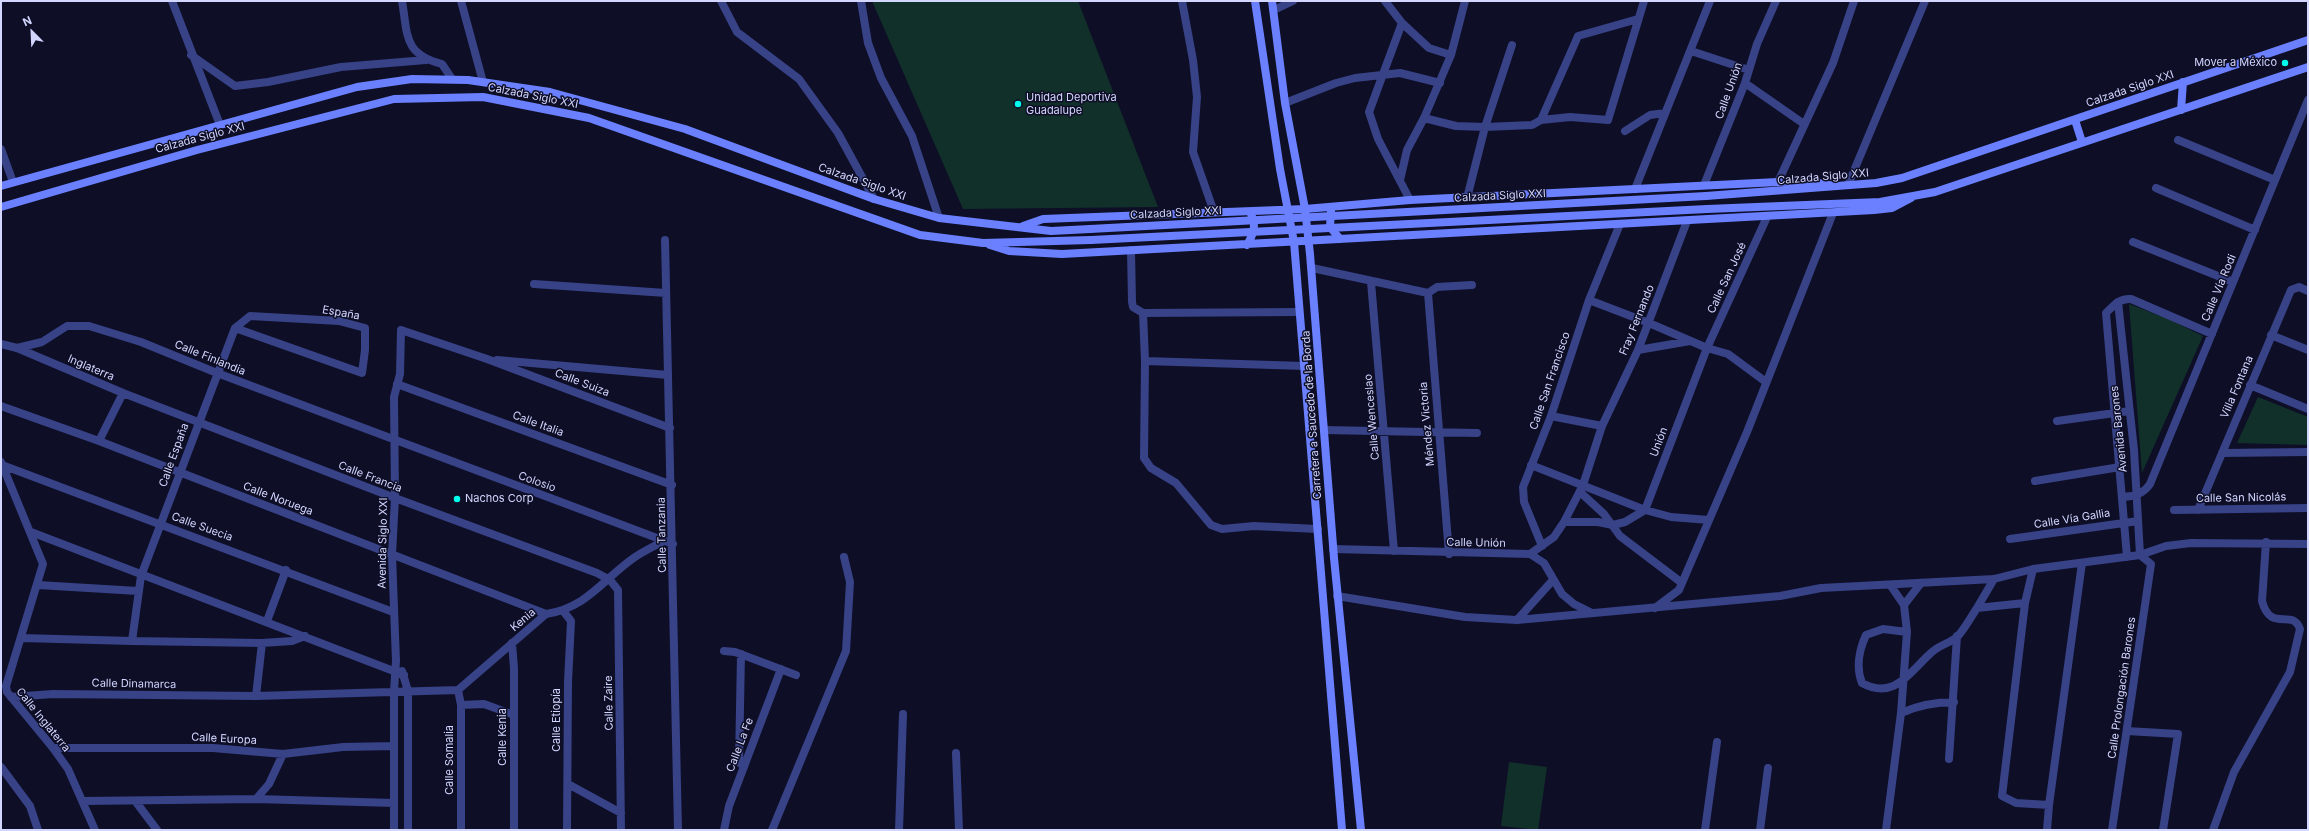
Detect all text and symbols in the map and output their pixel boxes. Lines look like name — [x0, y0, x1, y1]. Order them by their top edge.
north arrow — [12, 12, 52, 52]
text: N — [20, 13, 34, 29]
place label: Mover a México — [2194, 56, 2277, 70]
marker: Mover a México — [2280, 58, 2290, 68]
street label: Calle Unión — [1713, 61, 1745, 121]
street label: Calzada Siglo XXI — [2084, 68, 2176, 110]
street label: Calzada Siglo XXI — [487, 81, 579, 111]
place label: Unidad Deportiva Guadalupe — [1026, 91, 1117, 117]
marker: Unidad Deportiva Guadalupe — [1013, 99, 1023, 109]
street label: Calzada Siglo XXI — [154, 120, 246, 156]
street label: Calzada Siglo XXI — [816, 161, 908, 203]
street label: Calzada Siglo XXI — [1777, 166, 1869, 188]
street label: Calzada Siglo XXI — [1454, 187, 1546, 205]
street label: Calzada Siglo XXI — [1130, 204, 1222, 222]
street label: Calle San José — [1705, 240, 1749, 316]
street label: Calle Vía Rodi — [2199, 253, 2239, 323]
street label: Fray Fernando — [1617, 283, 1657, 357]
street label: España — [321, 303, 361, 323]
street label: Carretera a Saucedo de la Borda — [1300, 330, 1324, 500]
street label: Calle San Francisco — [1527, 330, 1573, 432]
street label: Calle Finlandia — [172, 338, 248, 378]
street label: Inglaterra — [66, 352, 116, 384]
street label: Villa Fontana — [2218, 354, 2256, 420]
street label: Calle Suiza — [553, 367, 611, 399]
street label: Calle Wenceslao — [1362, 373, 1382, 461]
street label: Méndez Victoria — [1417, 381, 1437, 467]
street label: Avenida Barones — [2108, 385, 2130, 473]
street label: Calle Italia — [511, 409, 565, 439]
street label: Calle España — [156, 421, 192, 489]
street label: Unión — [1647, 425, 1671, 459]
street label: Calle Francia — [336, 459, 404, 495]
street label: Colosio — [516, 469, 558, 495]
street label: Calle Noruega — [241, 480, 315, 518]
street label: Calle San Nicolás — [2196, 491, 2286, 505]
place label: Nachos Corp — [465, 492, 533, 506]
marker: Nachos Corp — [452, 494, 462, 504]
street label: Avenida Siglo XXI — [376, 497, 390, 589]
street label: Calle Tanzania — [655, 497, 669, 573]
street label: Calle Vía Gallia — [2033, 506, 2111, 532]
street label: Calle Suecia — [170, 510, 234, 544]
street label: Calle Unión — [1446, 536, 1506, 550]
street label: Kenia — [508, 606, 538, 634]
street label: Calle Prolongación Barones — [2106, 616, 2138, 760]
street label: Calle Zaire — [602, 675, 616, 731]
street label: Calle Dinamarca — [92, 677, 176, 691]
street label: Calle Inglaterra — [13, 685, 73, 755]
street label: Calle Etiopía — [550, 688, 564, 752]
street label: Calle Kenia — [496, 708, 510, 766]
street label: Calle La Fe — [724, 716, 756, 774]
street label: Calle Somalia — [443, 725, 457, 795]
street label: Calle Europa — [191, 731, 257, 747]

